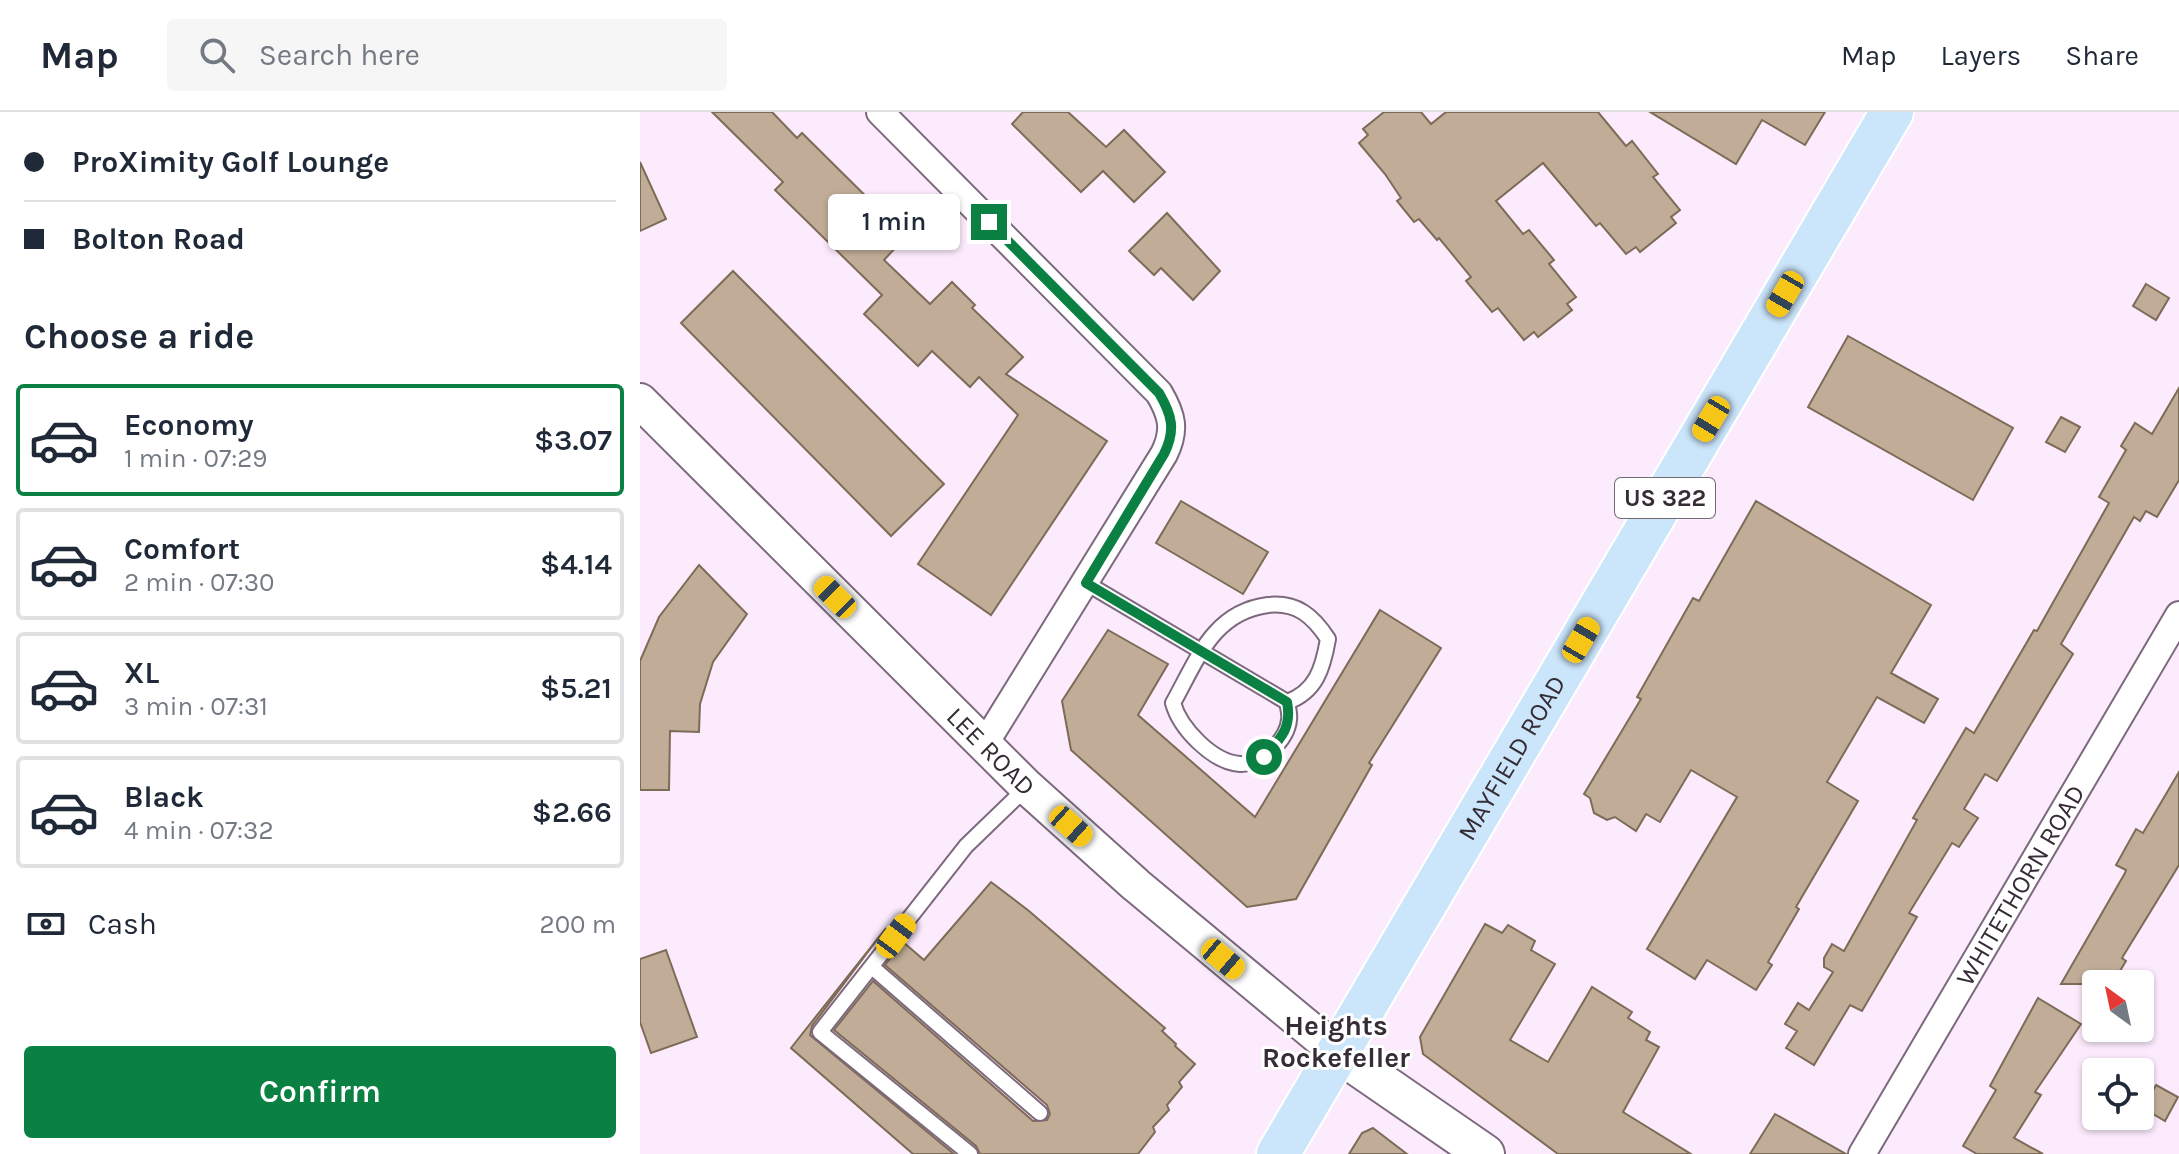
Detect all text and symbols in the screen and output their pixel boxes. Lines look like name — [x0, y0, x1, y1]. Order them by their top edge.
search box — [167, 19, 727, 91]
text: Map — [40, 33, 119, 78]
icon: search — [195, 33, 239, 77]
text: Search here — [259, 37, 420, 73]
text: Map — [1841, 39, 1896, 72]
text: Layers — [1940, 39, 2021, 72]
text: Share — [2065, 39, 2139, 72]
text: ProXimity Golf Lounge — [72, 144, 389, 180]
callout: 1 min — [829, 194, 961, 250]
route end — [971, 204, 1007, 240]
text: 1 min — [862, 206, 926, 237]
text: Bolton Road — [72, 221, 245, 257]
car — [1763, 267, 1807, 321]
text: Choose a ride — [24, 315, 254, 357]
car — [1688, 392, 1734, 446]
icon: car — [28, 404, 100, 476]
text: Economy — [124, 407, 254, 443]
text: $3.07 — [534, 422, 612, 458]
text: 1 min · 07:29 — [124, 443, 267, 474]
road number: US 322 — [1615, 478, 1715, 518]
icon: car — [28, 528, 100, 600]
text: Comfort — [124, 531, 240, 567]
text: $4.14 — [540, 546, 612, 582]
text: 2 min · 07:30 — [124, 567, 274, 598]
car — [810, 572, 860, 622]
car — [1559, 613, 1603, 667]
icon: car — [28, 652, 100, 724]
text: XL — [124, 655, 159, 691]
text: $5.21 — [540, 670, 612, 706]
street label: MAYFIELD ROAD — [1451, 670, 1573, 846]
text: 3 min · 07:31 — [124, 691, 268, 722]
street label: LEE ROAD — [940, 701, 1042, 802]
route start — [1246, 739, 1282, 775]
icon: car — [28, 776, 100, 848]
text: Black — [124, 779, 204, 815]
street label: WHITETHORN ROAD — [1950, 779, 2092, 991]
text: $2.66 — [532, 794, 612, 830]
car — [1045, 801, 1097, 851]
text: 4 min · 07:32 — [124, 815, 274, 846]
icon: cash — [24, 902, 68, 946]
text: Cash — [88, 906, 157, 942]
text: 200 m — [540, 909, 616, 940]
car — [872, 910, 920, 962]
car — [1197, 934, 1249, 984]
north arrow — [2082, 970, 2154, 1042]
map controls — [2082, 970, 2154, 1130]
district label: Heights Rockefeller — [1262, 1009, 1410, 1074]
button: Confirm — [24, 1046, 616, 1138]
button: locate — [2082, 1058, 2154, 1130]

